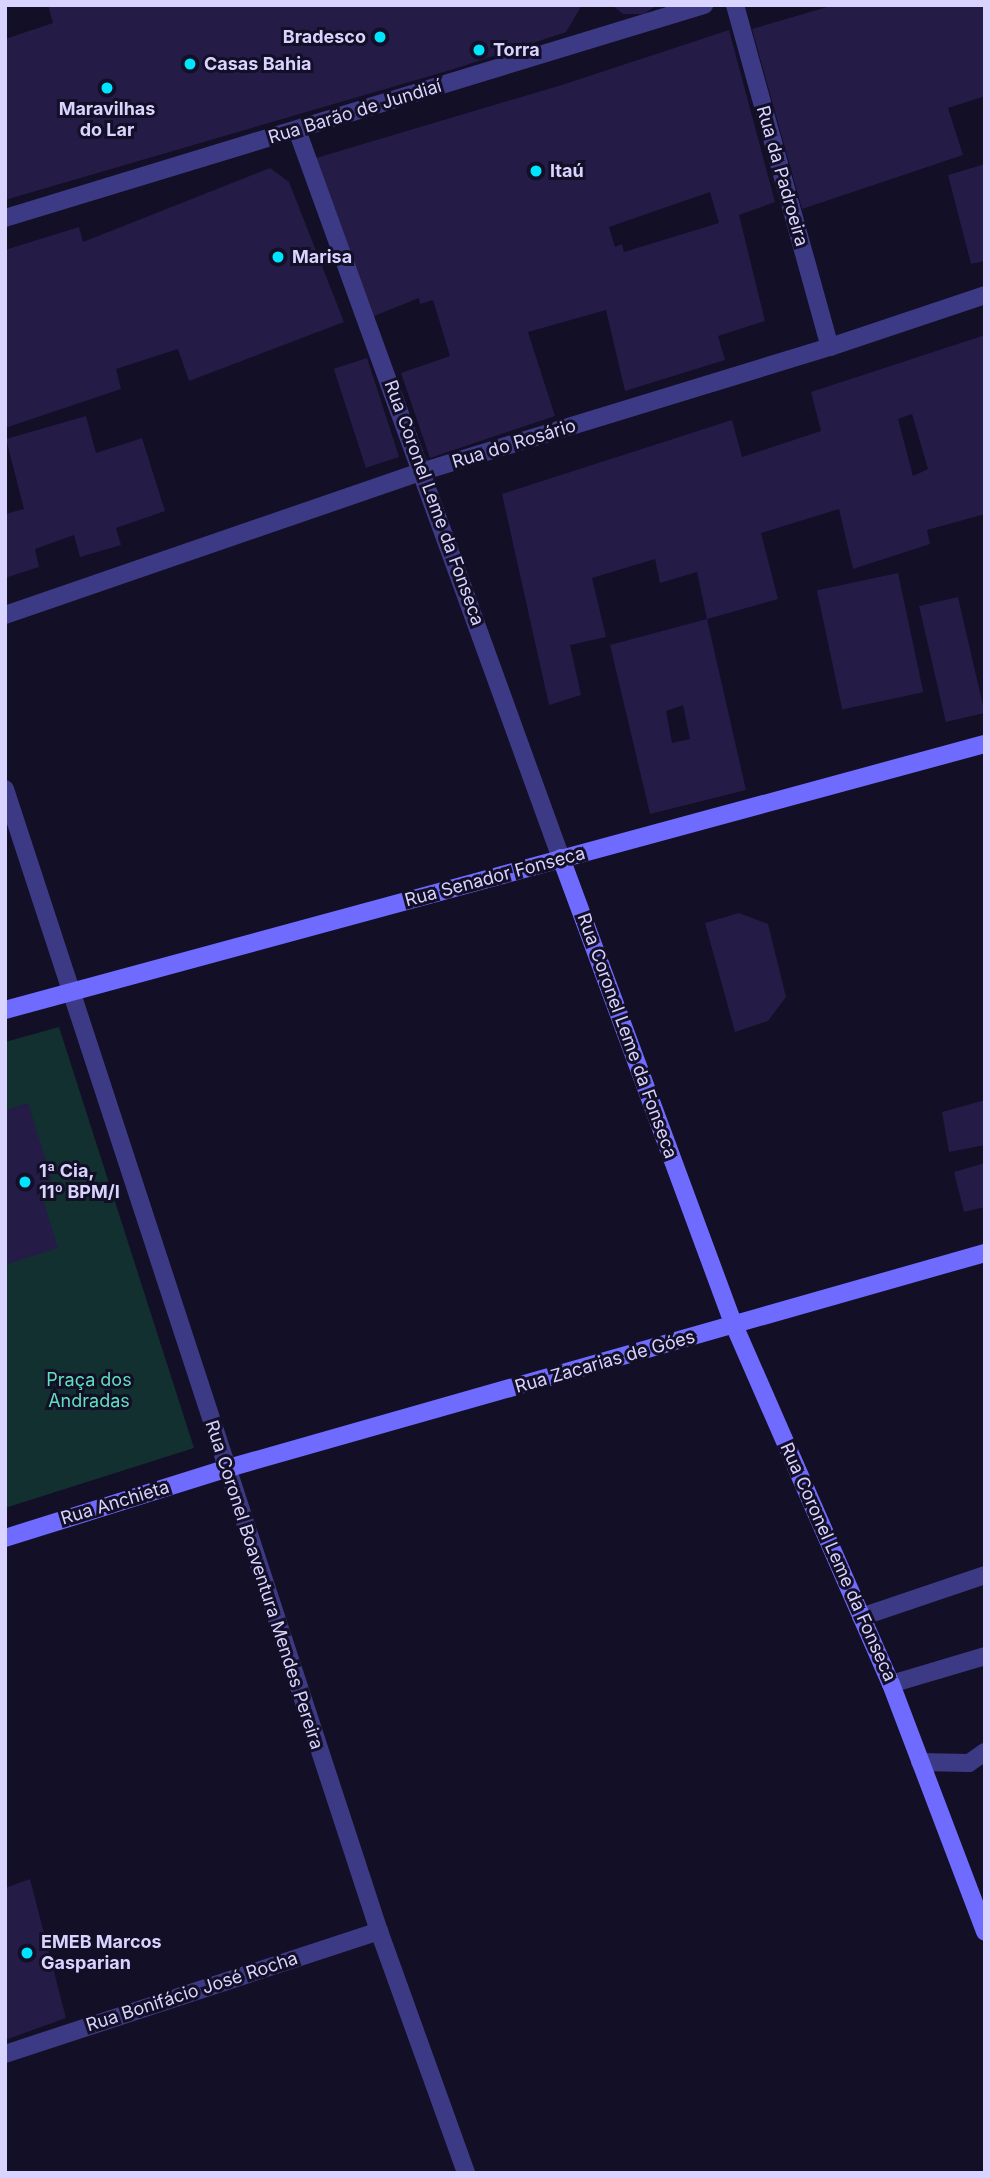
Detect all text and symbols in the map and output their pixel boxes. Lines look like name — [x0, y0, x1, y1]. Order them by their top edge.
place label: Bradesco — [283, 26, 366, 48]
marker: Bradesco — [372, 29, 388, 45]
place label: Torra — [493, 39, 540, 61]
marker: Torra — [471, 42, 487, 58]
place label: Casas Bahia — [204, 53, 312, 75]
marker: Casas Bahia — [182, 56, 198, 72]
street label: Rua Barão de Jundiaí — [266, 75, 444, 149]
marker: Maravilhas do Lar — [99, 80, 115, 96]
place label: Maravilhas do Lar — [59, 99, 155, 142]
street label: Rua da Padroeira — [752, 103, 812, 249]
place label: Itaú — [550, 160, 584, 182]
marker: Itaú — [528, 163, 544, 179]
place label: Marisa — [292, 246, 352, 268]
marker: Marisa — [270, 249, 286, 265]
street label: Rua Coronel Leme da Fonseca — [380, 377, 488, 629]
street label: Rua do Rosário — [450, 415, 578, 473]
street label: Rua Senador Fonseca — [402, 843, 588, 911]
street label: Rua Coronel Leme da Fonseca — [573, 910, 681, 1162]
place label: 1ª Cia, 11º BPM/I — [39, 1161, 120, 1204]
marker: 1ª Cia, 11º BPM/I — [17, 1174, 33, 1190]
street label: Rua Zacarias de Góes — [512, 1326, 698, 1398]
park label: Praça dos Andradas — [46, 1370, 132, 1412]
street label: Rua Coronel Boaventura Mendes Pereira — [200, 1418, 328, 1752]
street label: Rua Coronel Leme da Fonseca — [775, 1439, 901, 1685]
street label: Rua Anchieta — [58, 1476, 172, 1530]
place label: EMEB Marcos Gasparian — [41, 1932, 162, 1974]
marker: EMEB Marcos Gasparian — [19, 1945, 35, 1961]
street label: Rua Bonifácio José Rocha — [83, 1948, 301, 2036]

